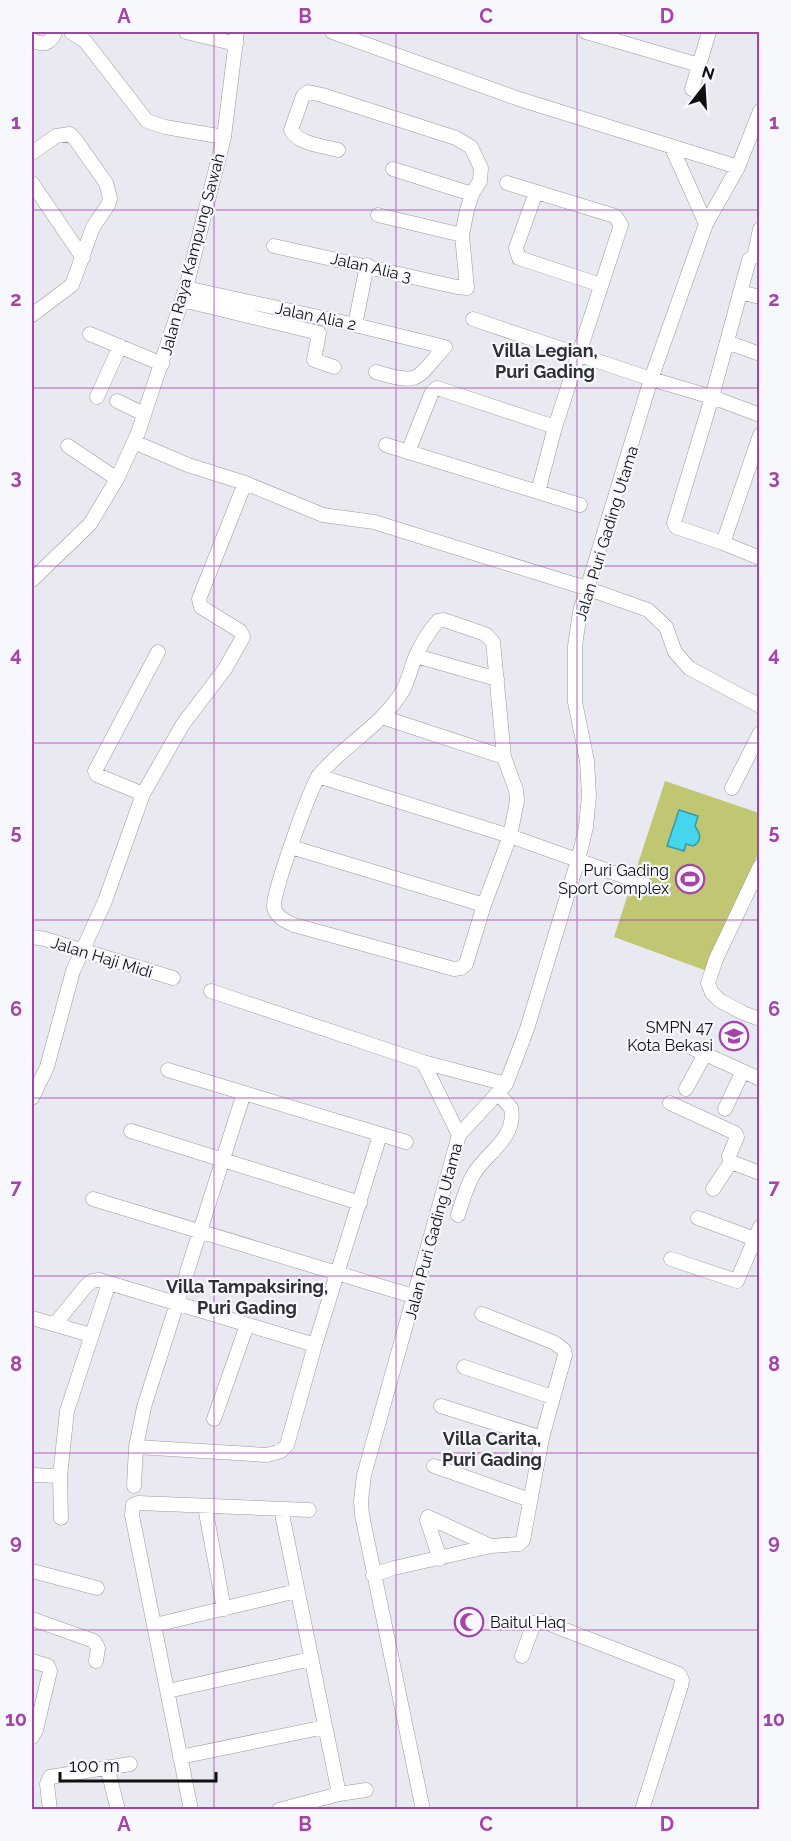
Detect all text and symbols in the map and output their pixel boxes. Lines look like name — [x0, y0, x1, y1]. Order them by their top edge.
text: A — [117, 4, 131, 28]
text: B — [298, 4, 312, 28]
text: C — [479, 4, 493, 28]
text: D — [660, 4, 674, 28]
north arrow — [674, 57, 734, 117]
text: N — [700, 62, 717, 84]
text: 1 — [11, 110, 21, 134]
text: 1 — [769, 110, 779, 134]
street label: Jalan Raya Kampung Sawah — [156, 151, 229, 357]
street label: Jalan Alia 3 — [329, 249, 413, 286]
text: 2 — [10, 287, 22, 311]
text: 2 — [768, 287, 780, 311]
street label: Jalan Alia 2 — [274, 299, 358, 334]
district label: Villa Legian, Puri Gading — [492, 340, 598, 382]
street label: Jalan Puri Gading Utama — [571, 443, 642, 623]
text: 3 — [10, 465, 22, 489]
text: 3 — [768, 465, 780, 489]
text: 4 — [10, 642, 22, 666]
text: 4 — [768, 642, 780, 666]
text: 5 — [10, 820, 22, 844]
text: 5 — [768, 820, 780, 844]
place label: Puri Gading Sport Complex — [558, 861, 669, 898]
sports icon: Puri Gading Sport Complex — [674, 863, 706, 895]
street label: Jalan Haji Midi — [49, 933, 155, 982]
text: 6 — [10, 997, 22, 1021]
text: 6 — [768, 997, 780, 1021]
place label: SMPN 47 Kota Bekasi — [627, 1018, 713, 1055]
school or university icon: SMPN 47 Kota Bekasi — [718, 1020, 750, 1052]
street label: Jalan Puri Gading Utama — [401, 1141, 466, 1321]
text: 7 — [10, 1175, 22, 1199]
text: 7 — [768, 1175, 780, 1199]
district label: Villa Tampaksiring, Puri Gading — [166, 1276, 328, 1318]
text: 8 — [10, 1352, 22, 1376]
text: 8 — [768, 1352, 780, 1376]
district label: Villa Carita, Puri Gading — [442, 1428, 542, 1470]
text: 9 — [10, 1530, 22, 1554]
text: 9 — [768, 1530, 780, 1554]
mosque icon: Baitul Haq — [453, 1606, 485, 1638]
place label: Baitul Haq — [490, 1613, 566, 1632]
text: 10 — [5, 1707, 27, 1731]
text: 10 — [763, 1707, 785, 1731]
scale bar — [60, 1745, 216, 1783]
text: 100 m — [69, 1755, 120, 1776]
text: A — [117, 1812, 131, 1836]
text: B — [298, 1812, 312, 1836]
text: C — [479, 1812, 493, 1836]
text: D — [660, 1812, 674, 1836]

